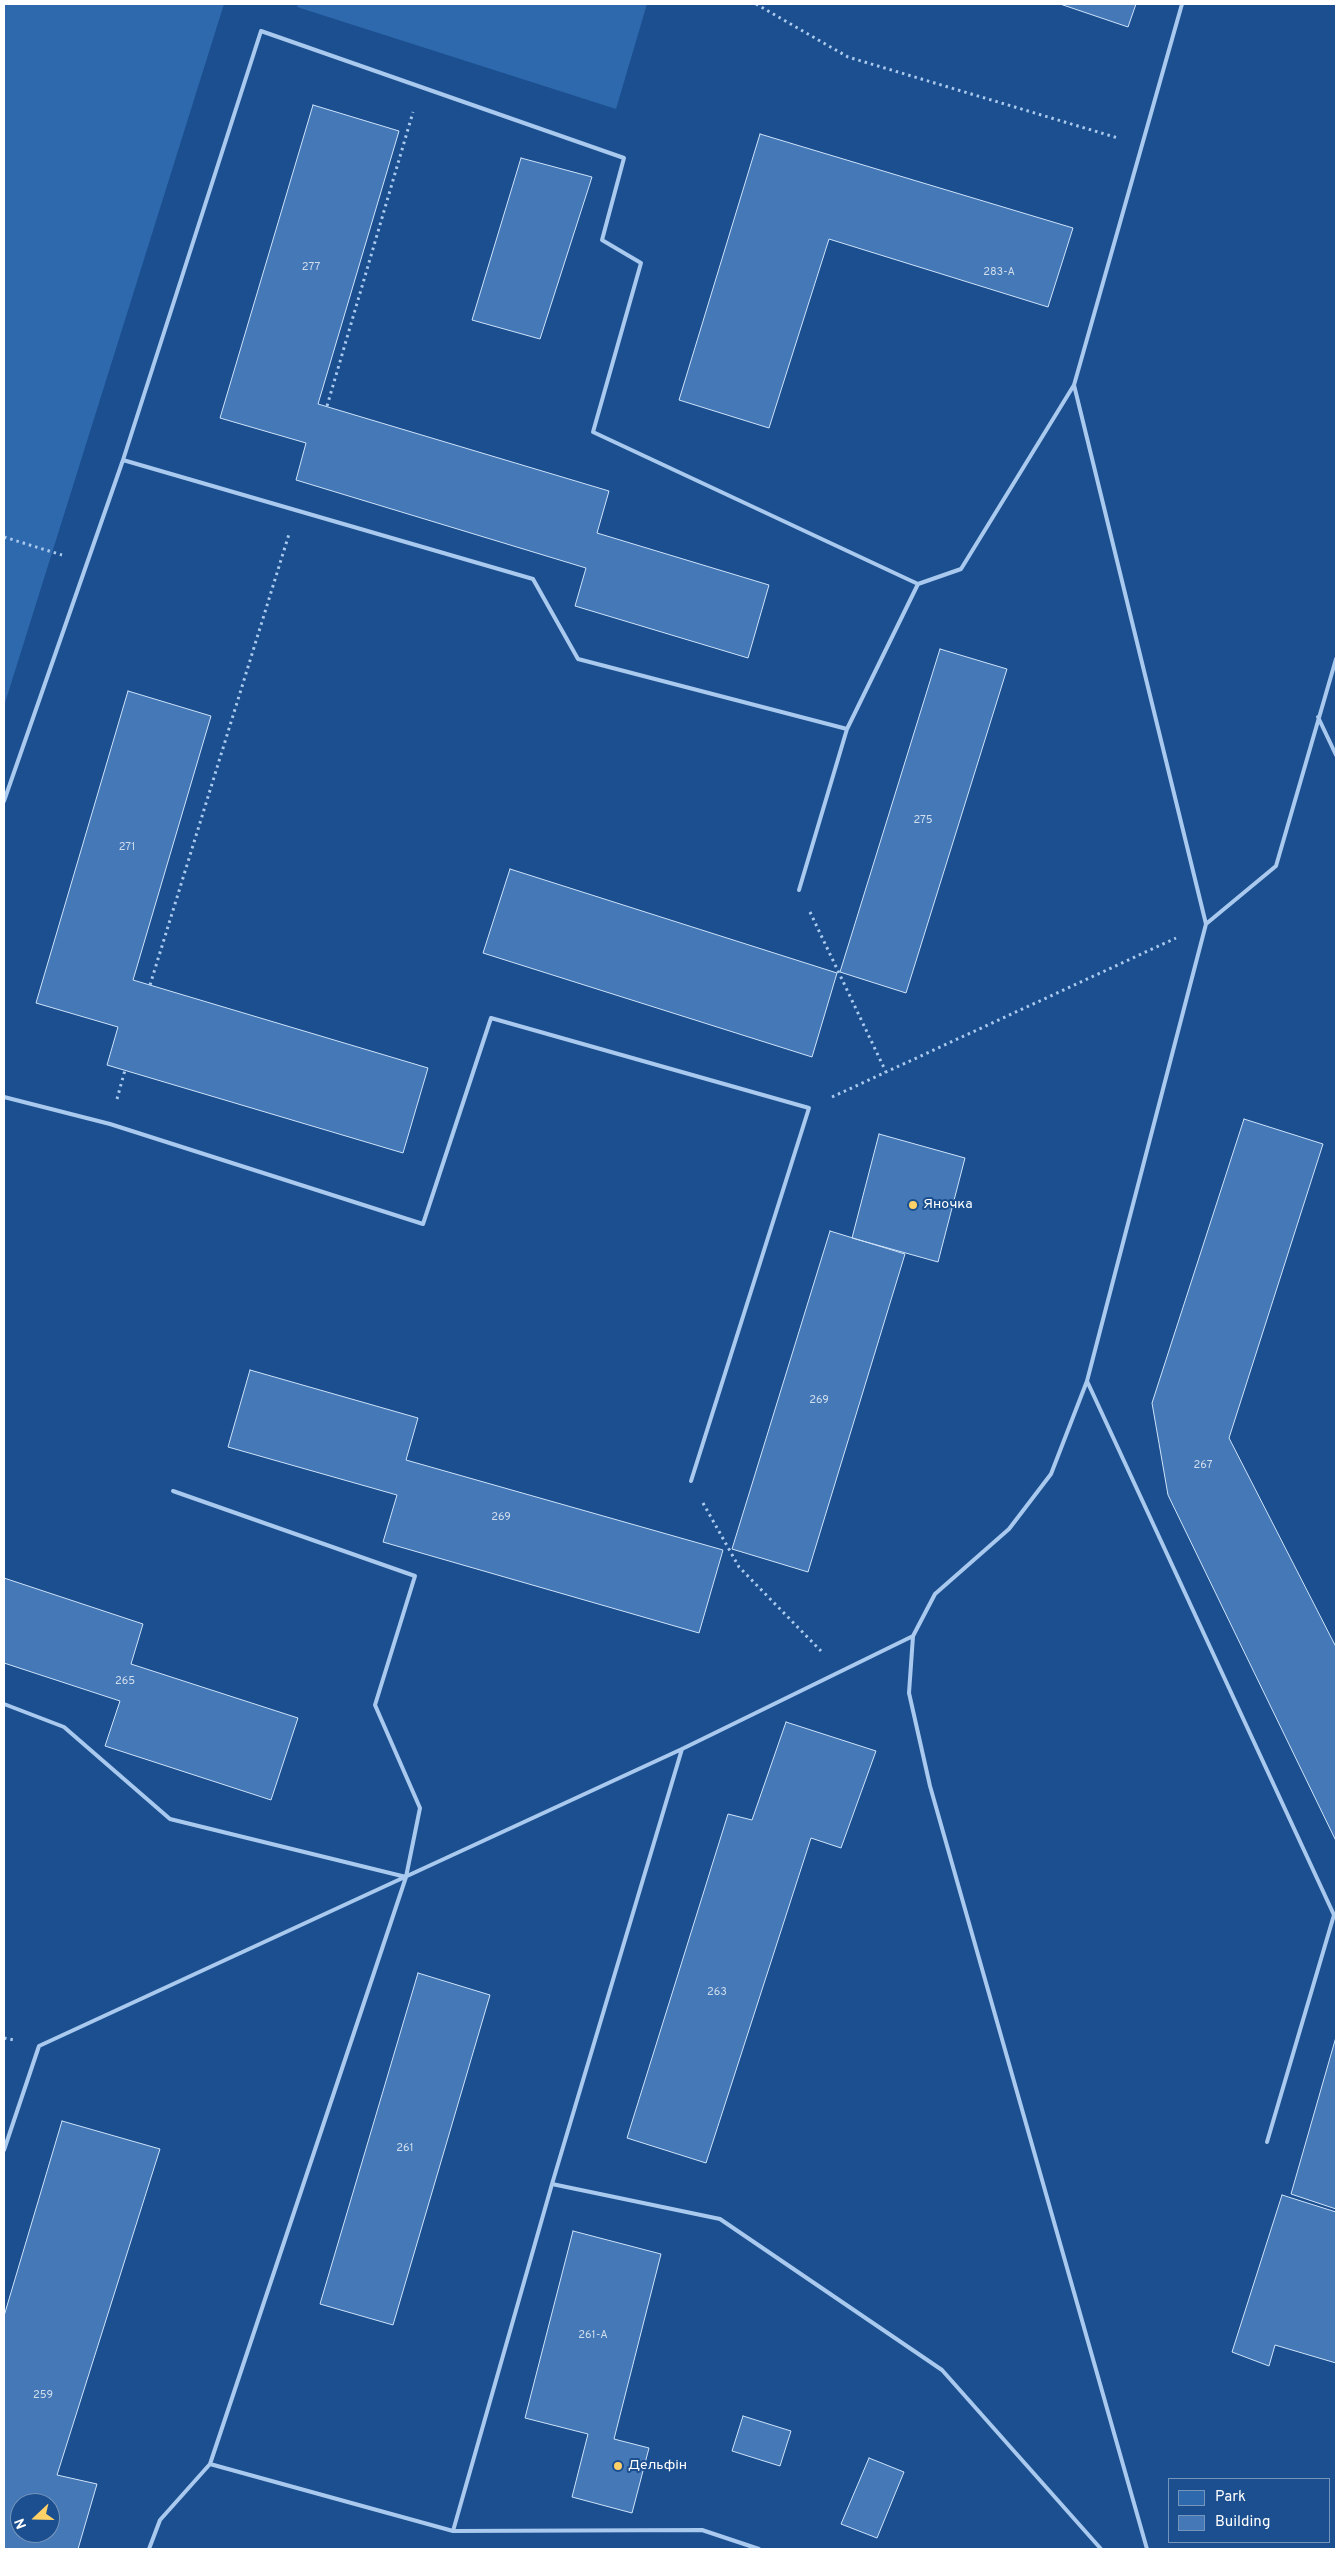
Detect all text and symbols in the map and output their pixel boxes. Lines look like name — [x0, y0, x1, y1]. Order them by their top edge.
house number: 277 — [302, 261, 320, 275]
house number: 283-А — [983, 266, 1015, 280]
house number: 275 — [913, 814, 933, 828]
house number: 271 — [119, 841, 135, 855]
place label: Яночка — [923, 1197, 973, 1213]
marker: Яночка — [907, 1199, 919, 1211]
house number: 269 — [809, 1394, 829, 1408]
house number: 267 — [1194, 1459, 1212, 1473]
house number: 269 — [491, 1511, 511, 1525]
house number: 265 — [115, 1675, 135, 1689]
house number: 263 — [707, 1986, 727, 2000]
house number: 261 — [396, 2142, 414, 2156]
house number: 261-А — [578, 2329, 608, 2343]
house number: 259 — [33, 2389, 53, 2403]
place label: Дельфін — [628, 2458, 687, 2474]
marker: Дельфін — [612, 2460, 624, 2472]
legend — [1168, 2478, 1330, 2543]
text: Park — [1215, 2488, 1246, 2507]
north arrow — [10, 2493, 60, 2543]
text: Building — [1215, 2513, 1270, 2532]
text: N — [12, 2515, 31, 2531]

